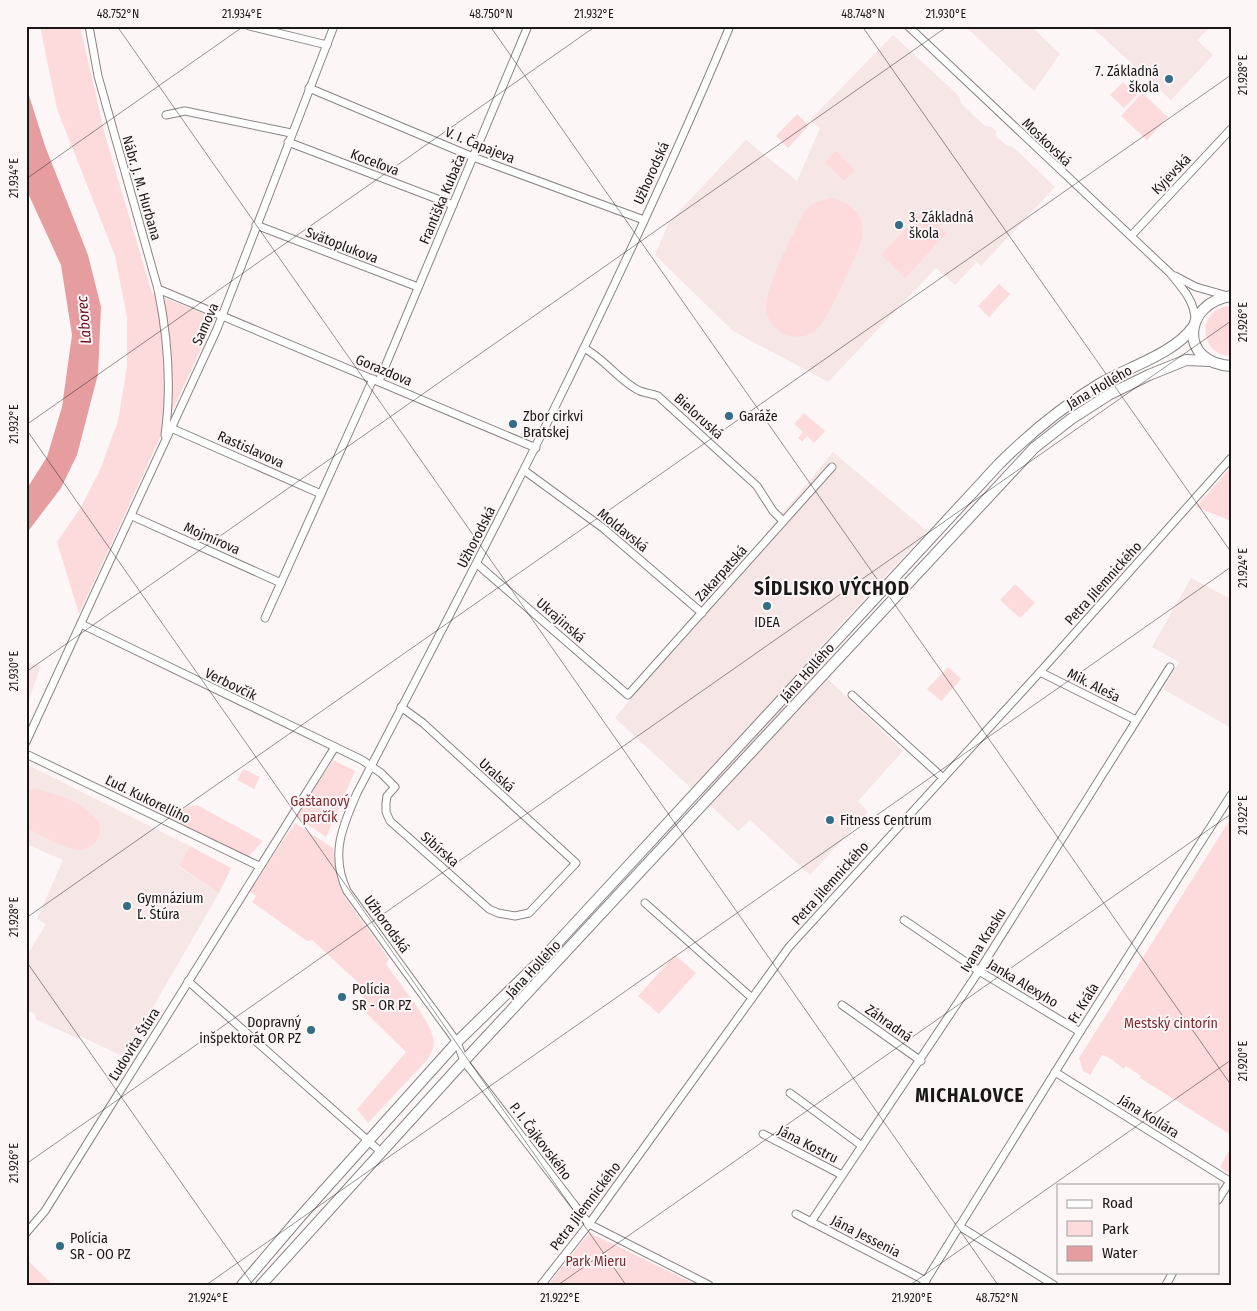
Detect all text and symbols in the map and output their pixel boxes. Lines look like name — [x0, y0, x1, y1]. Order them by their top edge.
text: 48.752°N — [97, 7, 139, 21]
text: 21.934°E — [222, 7, 262, 21]
text: 48.750°N — [469, 7, 513, 21]
text: 21.932°E — [574, 7, 614, 21]
text: 48.748°N — [841, 7, 885, 21]
text: 21.930°E — [926, 7, 967, 21]
text: 21.928°E — [1236, 55, 1250, 95]
place label: 7. Základná škola — [1095, 63, 1159, 96]
marker: 7. Základná škola — [1163, 73, 1175, 85]
street label: Moskovská — [1018, 115, 1075, 170]
street label: V. I. Čapajeva — [442, 123, 518, 167]
street label: Nábr. J. M. Hurbana — [118, 134, 165, 243]
street label: Užhorodská — [630, 139, 673, 207]
street label: Koceľova — [348, 145, 402, 180]
street label: Františka Kubača — [416, 151, 469, 247]
street label: Kyjevská — [1148, 151, 1195, 198]
text: 21.934°E — [7, 158, 21, 198]
place label: 3. Základná škola — [909, 209, 974, 242]
marker: 3. Základná škola — [893, 219, 905, 231]
street label: Svätoplukova — [303, 224, 381, 267]
water label: Laborec — [73, 295, 95, 345]
street label: Samova — [189, 300, 222, 348]
text: 21.926°E — [1236, 302, 1250, 342]
street label: Gorazdova — [353, 351, 415, 390]
street label: Jána Hollého — [1063, 362, 1135, 413]
street label: Bieloruská — [671, 390, 727, 443]
text: 21.932°E — [7, 404, 21, 444]
place label: Zbor cirkvi Bratskej — [523, 408, 583, 441]
place label: Garáže — [739, 408, 778, 425]
marker: Garáže — [723, 410, 735, 422]
marker: Zbor cirkvi Bratskej — [507, 418, 519, 430]
street label: Rastislavova — [215, 427, 287, 472]
street label: Užhorodská — [454, 503, 499, 571]
street label: Moldavská — [594, 505, 652, 556]
street label: Mojmírova — [181, 519, 243, 558]
street label: Petra Jilemnického — [1061, 538, 1145, 629]
street label: Zakarpatská — [692, 542, 751, 605]
text: 21.924°E — [1236, 548, 1250, 588]
district label: SÍDLISKO VÝCHOD — [754, 575, 910, 600]
street label: Ukrajinská — [533, 594, 589, 646]
marker: IDEA — [761, 600, 773, 612]
place label: IDEA — [754, 614, 781, 631]
street label: Jána Hollého — [777, 640, 838, 705]
text: 21.930°E — [7, 650, 21, 691]
street label: Verbovčík — [202, 665, 260, 705]
street label: Mik. Aleša — [1065, 665, 1123, 706]
street label: Uralská — [475, 755, 518, 796]
street label: Ľud. Kukorelliho — [102, 772, 193, 827]
park label: Gaštanový parčík — [290, 793, 350, 826]
text: 21.922°E — [1236, 795, 1250, 835]
place label: Fitness Centrum — [840, 812, 932, 829]
marker: Fitness Centrum — [824, 814, 836, 826]
street label: Sibírska — [417, 828, 462, 871]
street label: Petra Jilemnického — [788, 838, 872, 929]
place label: Gymnázium Ľ. Štúra — [137, 890, 203, 923]
street label: Užhorodská — [360, 892, 413, 956]
text: 21.928°E — [7, 897, 21, 937]
marker: Gymnázium Ľ. Štúra — [121, 900, 133, 912]
street label: Ivana Krasku — [957, 905, 1010, 975]
street label: Jána Hollého — [502, 937, 564, 1002]
street label: Janka Alexyho — [984, 956, 1061, 1011]
street label: Fr. Kráľa — [1064, 980, 1103, 1027]
place label: Polícia SR - OR PZ — [352, 981, 412, 1014]
marker: Polícia SR - OR PZ — [336, 991, 348, 1003]
street label: Záhradná — [862, 1001, 916, 1046]
street label: Ľudovíta Štúra — [104, 1004, 164, 1084]
place label: Dopravný inšpektorát OR PZ — [199, 1014, 302, 1047]
park label: Mestský cintorín — [1124, 1015, 1218, 1032]
marker: Dopravný inšpektorát OR PZ — [305, 1024, 317, 1036]
text: 21.920°E — [1236, 1040, 1250, 1081]
district label: MICHALOVCE — [915, 1084, 1025, 1107]
street label: Jána Kollára — [1115, 1091, 1182, 1142]
street label: P. I. Čajkovského — [506, 1098, 576, 1184]
street label: Jána Kostru — [775, 1122, 841, 1167]
text: 21.926°E — [7, 1143, 21, 1183]
street label: Petra Jilemnického — [547, 1159, 624, 1254]
legend — [1057, 1184, 1220, 1274]
text: Road — [1102, 1194, 1133, 1212]
street label: Jána Jessenia — [828, 1212, 903, 1261]
text: Park — [1102, 1220, 1129, 1238]
place label: Polícia SR - OO PZ — [70, 1230, 131, 1263]
marker: Polícia SR - OO PZ — [54, 1240, 66, 1252]
text: Water — [1102, 1244, 1138, 1262]
park label: Park Mieru — [566, 1253, 626, 1270]
text: 21.924°E — [188, 1291, 228, 1305]
text: 21.922°E — [540, 1291, 580, 1305]
text: 21.920°E — [892, 1291, 933, 1305]
text: 48.752°N — [976, 1291, 1018, 1305]

